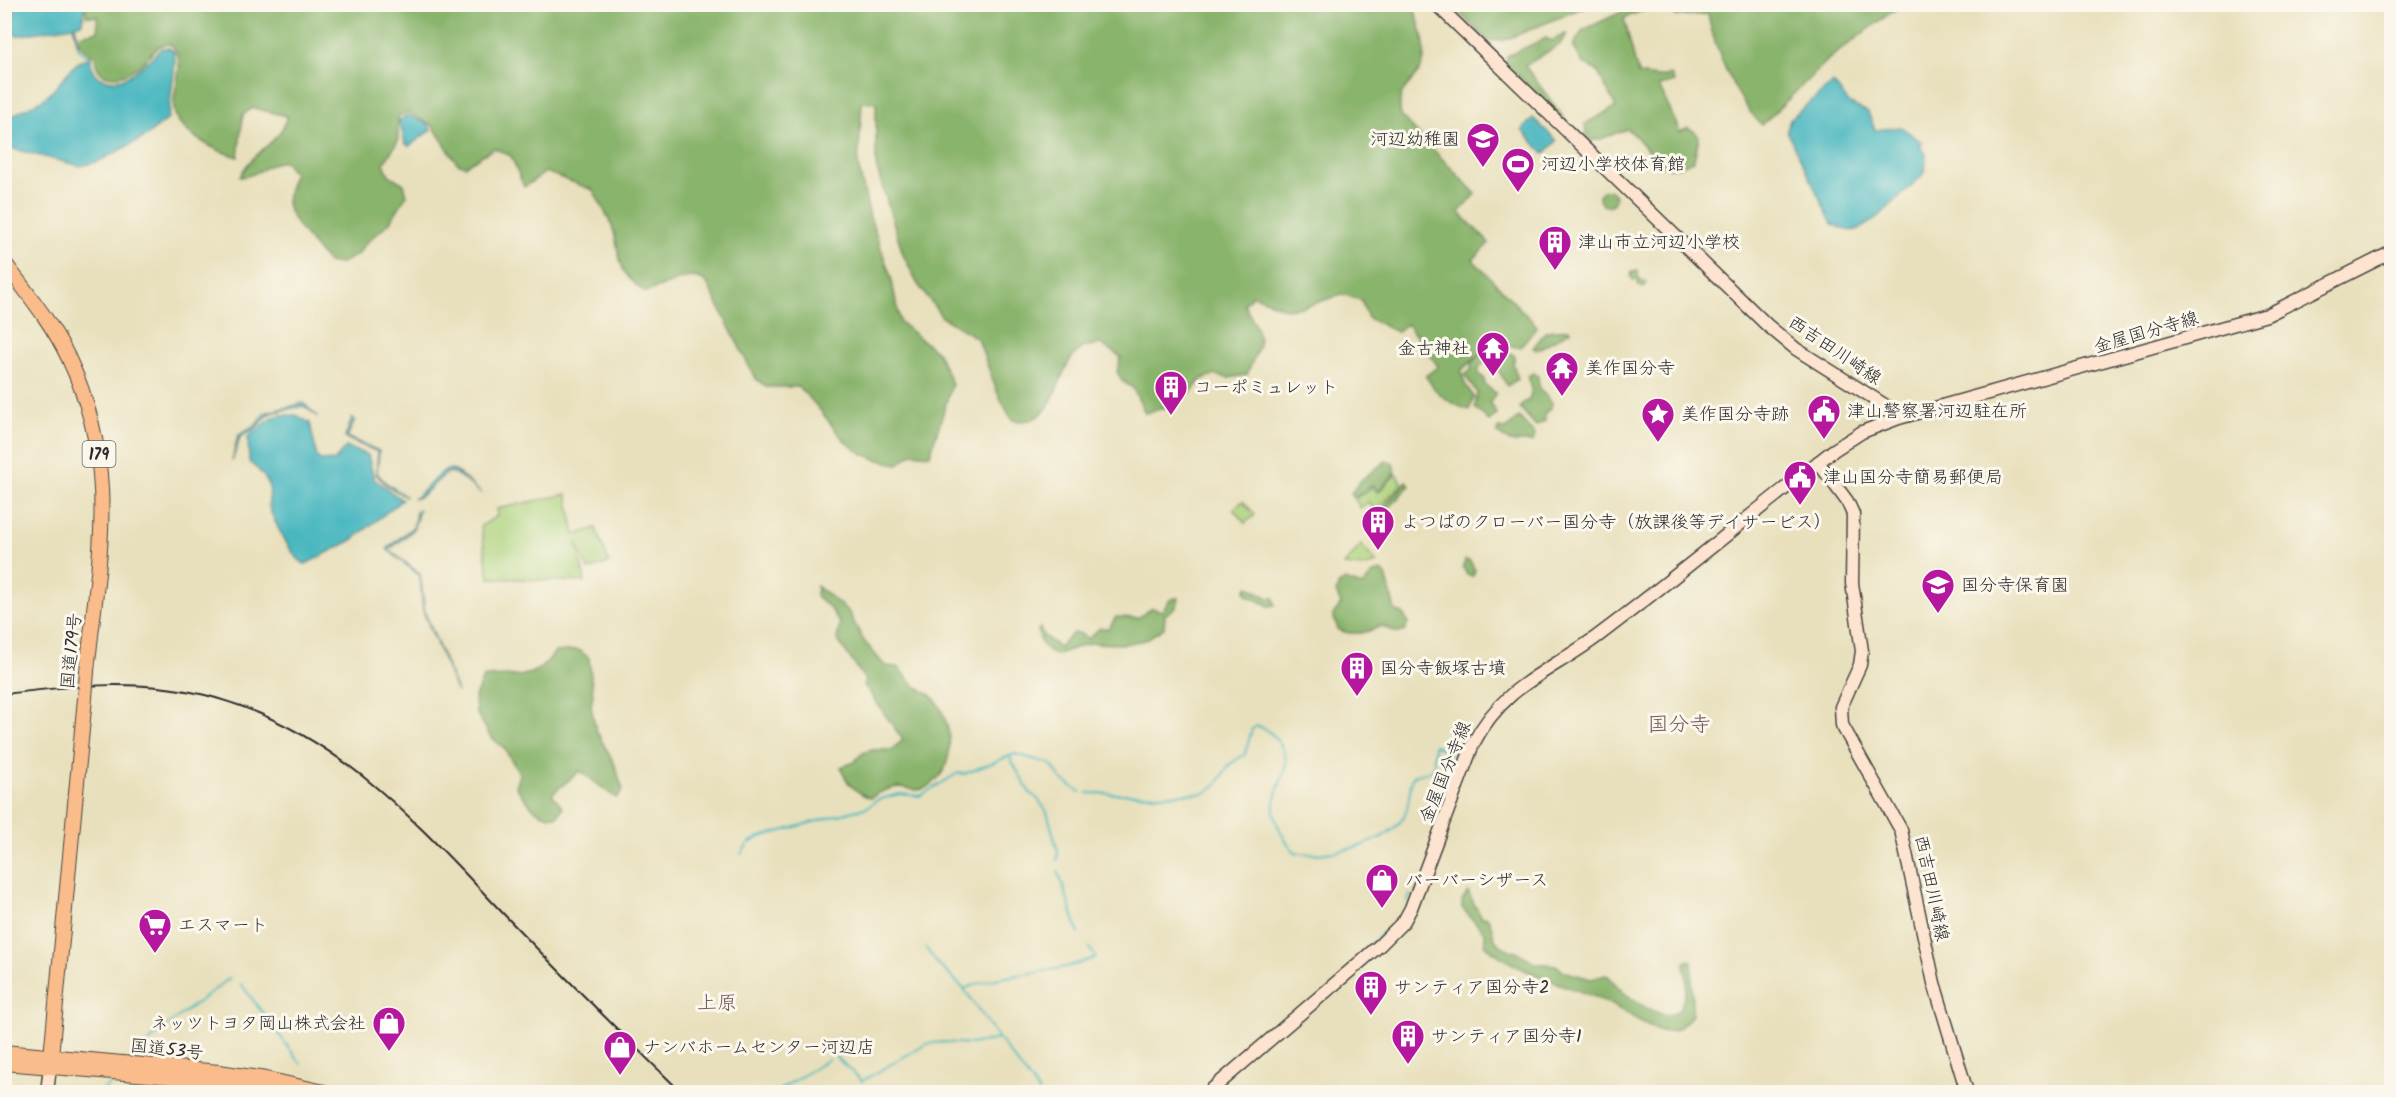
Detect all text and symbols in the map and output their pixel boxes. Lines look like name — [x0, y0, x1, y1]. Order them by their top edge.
school or university icon: 河辺幼稚園 — [1465, 121, 1501, 168]
place label: 河辺幼稚園 — [1370, 126, 1460, 155]
sports icon: 河辺小学校体育館 — [1500, 146, 1536, 193]
place label: 河辺小学校体育館 — [1541, 151, 1685, 180]
building icon: 津山市立河辺小学校 — [1537, 224, 1573, 271]
place label: 津山市立河辺小学校 — [1578, 229, 1740, 258]
street label: 金屋国分寺線 — [2091, 305, 2202, 362]
street label: 西吉田川崎線 — [1781, 309, 1887, 393]
temple icon: 金古神社 — [1475, 330, 1511, 377]
place label: 金古神社 — [1398, 335, 1470, 364]
temple icon: 美作国分寺 — [1544, 350, 1580, 397]
place label: 美作国分寺 — [1585, 355, 1675, 384]
building icon: コーポミュレット — [1153, 369, 1189, 416]
place label: コーポミュレット — [1194, 374, 1338, 403]
public building icon: 津山警察署河辺駐在所 — [1806, 393, 1842, 440]
place icon: 美作国分寺跡 — [1640, 396, 1676, 443]
place label: 津山警察署河辺駐在所 — [1847, 398, 2027, 427]
place label: 美作国分寺跡 — [1681, 401, 1789, 430]
road number: 179 — [82, 441, 116, 467]
public building icon: 津山国分寺簡易郵便局 — [1782, 459, 1818, 506]
place label: 津山国分寺簡易郵便局 — [1823, 464, 2003, 493]
building icon: よつばのクローバー国分寺（放課後等デイサービス） — [1360, 504, 1396, 551]
place label: よつばのクローバー国分寺（放課後等デイサービス） — [1401, 509, 1832, 538]
school or university icon: 国分寺保育園 — [1920, 567, 1956, 614]
place label: 国分寺保育園 — [1961, 572, 2069, 601]
street label: 国道179号 — [54, 611, 91, 691]
building icon: 国分寺飯塚古墳 — [1339, 650, 1375, 697]
place label: 国分寺飯塚古墳 — [1380, 655, 1506, 684]
district label: 国分寺 — [1648, 709, 1711, 742]
street label: 金屋国分寺線 — [1413, 717, 1480, 828]
street label: 西吉田川崎線 — [1905, 832, 1956, 944]
shop icon: バーバーシザース — [1364, 862, 1400, 909]
place label: バーバーシザース — [1405, 867, 1548, 896]
supermarket icon: エスマート — [137, 907, 173, 954]
place label: エスマート — [178, 912, 268, 941]
building icon: サンティア国分寺2 — [1353, 969, 1389, 1016]
place label: サンティア国分寺2 — [1394, 974, 1550, 1003]
district label: 上原 — [697, 988, 737, 1020]
shop icon: ネッツトヨタ岡山株式会社 — [371, 1005, 407, 1052]
place label: ネッツトヨタ岡山株式会社 — [151, 1010, 366, 1039]
building icon: サンティア国分寺1 — [1390, 1018, 1426, 1065]
place label: サンティア国分寺1 — [1431, 1023, 1582, 1052]
shop icon: ナンバホームセンター河辺店 — [602, 1029, 638, 1076]
street label: 国道53号 — [129, 1032, 205, 1069]
place label: ナンバホームセンター河辺店 — [643, 1034, 875, 1063]

